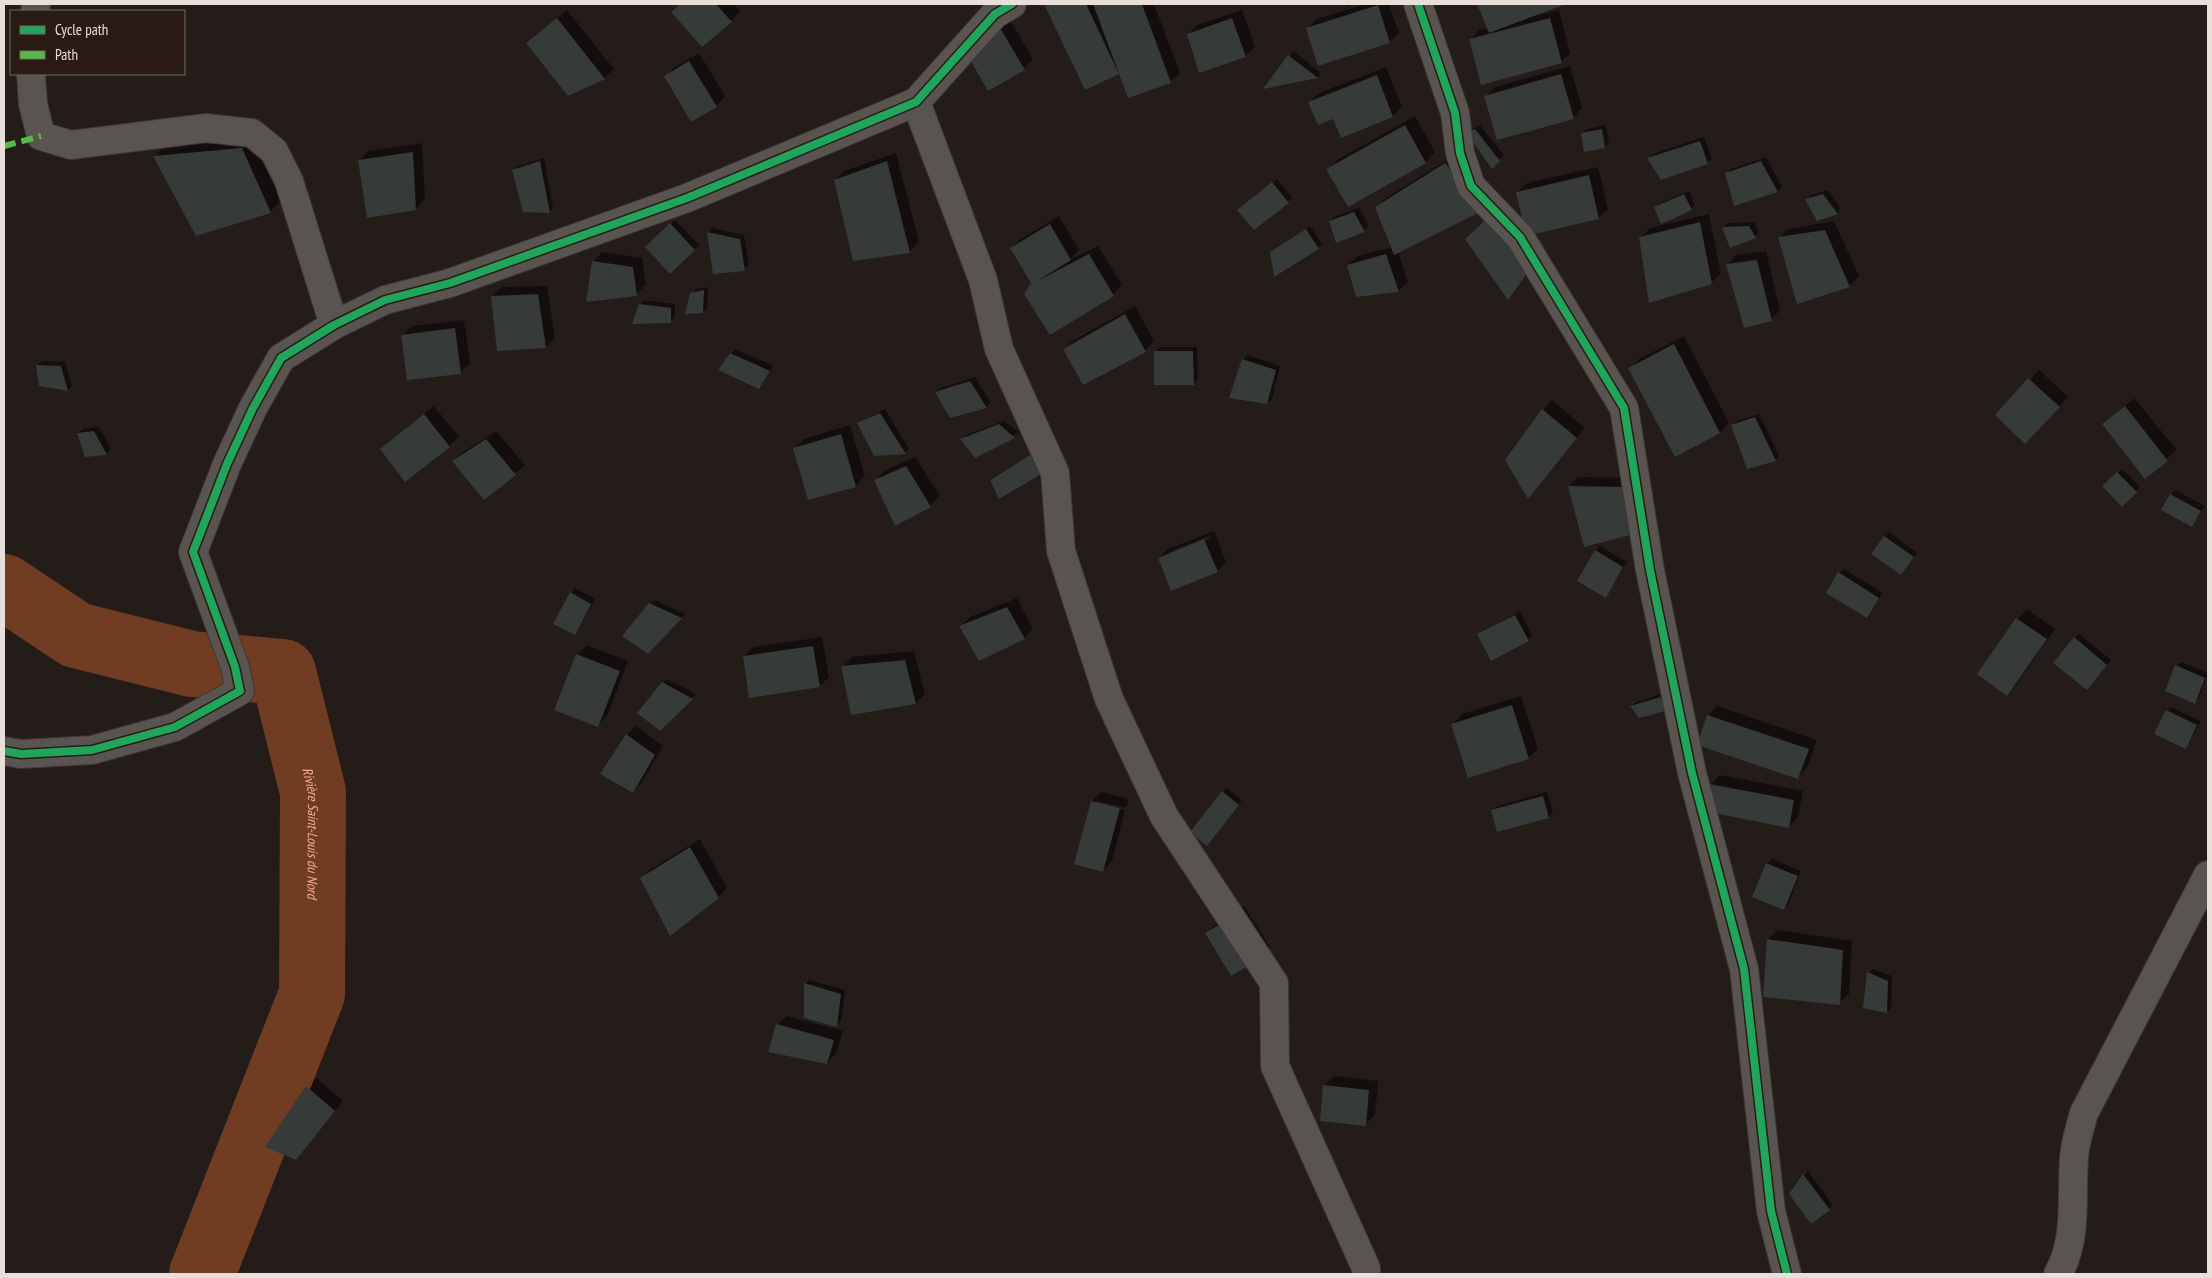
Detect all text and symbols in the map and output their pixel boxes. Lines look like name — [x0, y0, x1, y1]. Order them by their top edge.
legend — [10, 10, 185, 75]
text: Cycle path — [55, 20, 108, 39]
text: Path — [55, 45, 78, 64]
water label: Rivière Saint-Louis du Nord — [298, 766, 322, 901]

